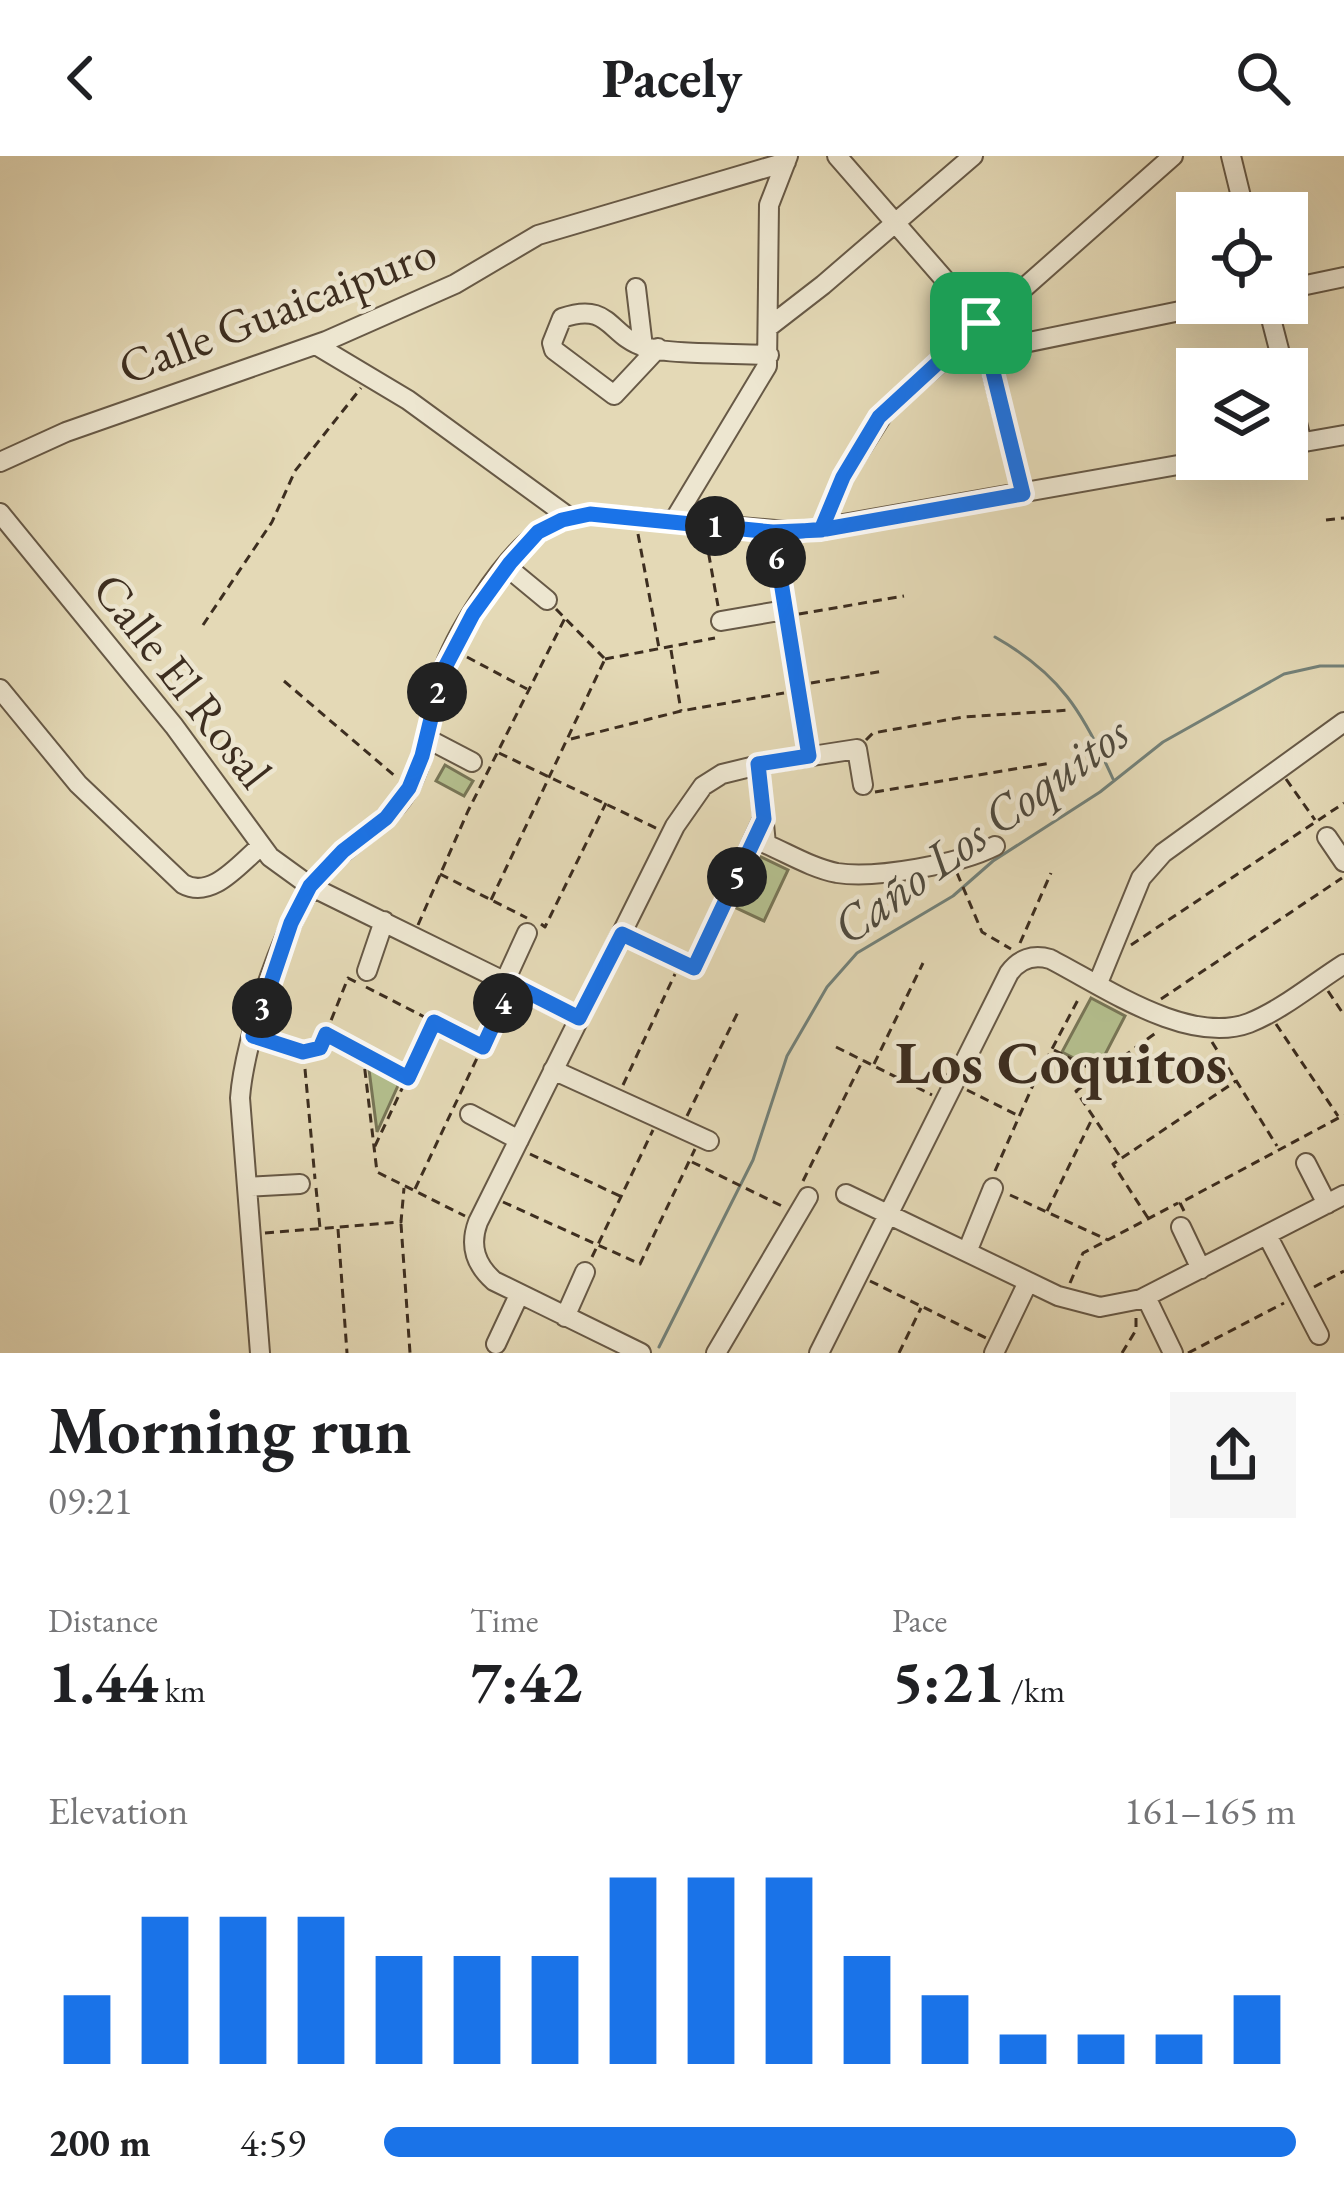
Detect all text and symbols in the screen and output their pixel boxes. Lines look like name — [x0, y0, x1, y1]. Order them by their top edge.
text: Pacely — [602, 43, 742, 113]
icon: back — [48, 45, 114, 111]
icon: search — [1230, 45, 1296, 111]
map controls — [1176, 192, 1308, 480]
button: locate — [1176, 192, 1308, 324]
street label: Calle Guaicaipuro — [109, 220, 445, 398]
pin — [930, 272, 1032, 374]
icon: arrive — [948, 290, 1014, 356]
button: layers — [1176, 348, 1308, 480]
pin: 1 — [685, 496, 745, 556]
text: 1 — [706, 504, 724, 547]
pin: 6 — [746, 528, 806, 588]
text: 6 — [767, 536, 785, 579]
street label: Calle El Rosal — [79, 560, 287, 800]
pin: 2 — [407, 662, 467, 722]
text: 2 — [428, 670, 446, 713]
water label: Caño Los Coquitos — [819, 699, 1142, 959]
pin: 5 — [707, 847, 767, 907]
text: 5 — [728, 855, 746, 898]
pin: 4 — [473, 973, 533, 1033]
pin: 3 — [232, 978, 292, 1038]
text: 4 — [494, 981, 512, 1024]
text: 3 — [253, 986, 271, 1029]
district label: Los Coquitos — [895, 1023, 1227, 1101]
text: Morning run — [48, 1387, 412, 1473]
button: share — [1170, 1392, 1296, 1518]
text: 09:21 — [48, 1475, 133, 1526]
text: Distance — [48, 1599, 158, 1642]
text: Time — [470, 1599, 539, 1642]
text: Pace — [892, 1599, 947, 1642]
text: 1.44 — [48, 1642, 158, 1720]
text: 7:42 — [470, 1642, 582, 1720]
text: 5:21 — [892, 1642, 1004, 1720]
text: km — [158, 1669, 206, 1712]
text: /km — [1004, 1669, 1065, 1712]
text: Elevation — [48, 1785, 188, 1836]
text: 161–165 m — [1124, 1785, 1296, 1836]
text: 200 m — [48, 2117, 151, 2168]
text: 4:59 — [240, 2117, 306, 2168]

